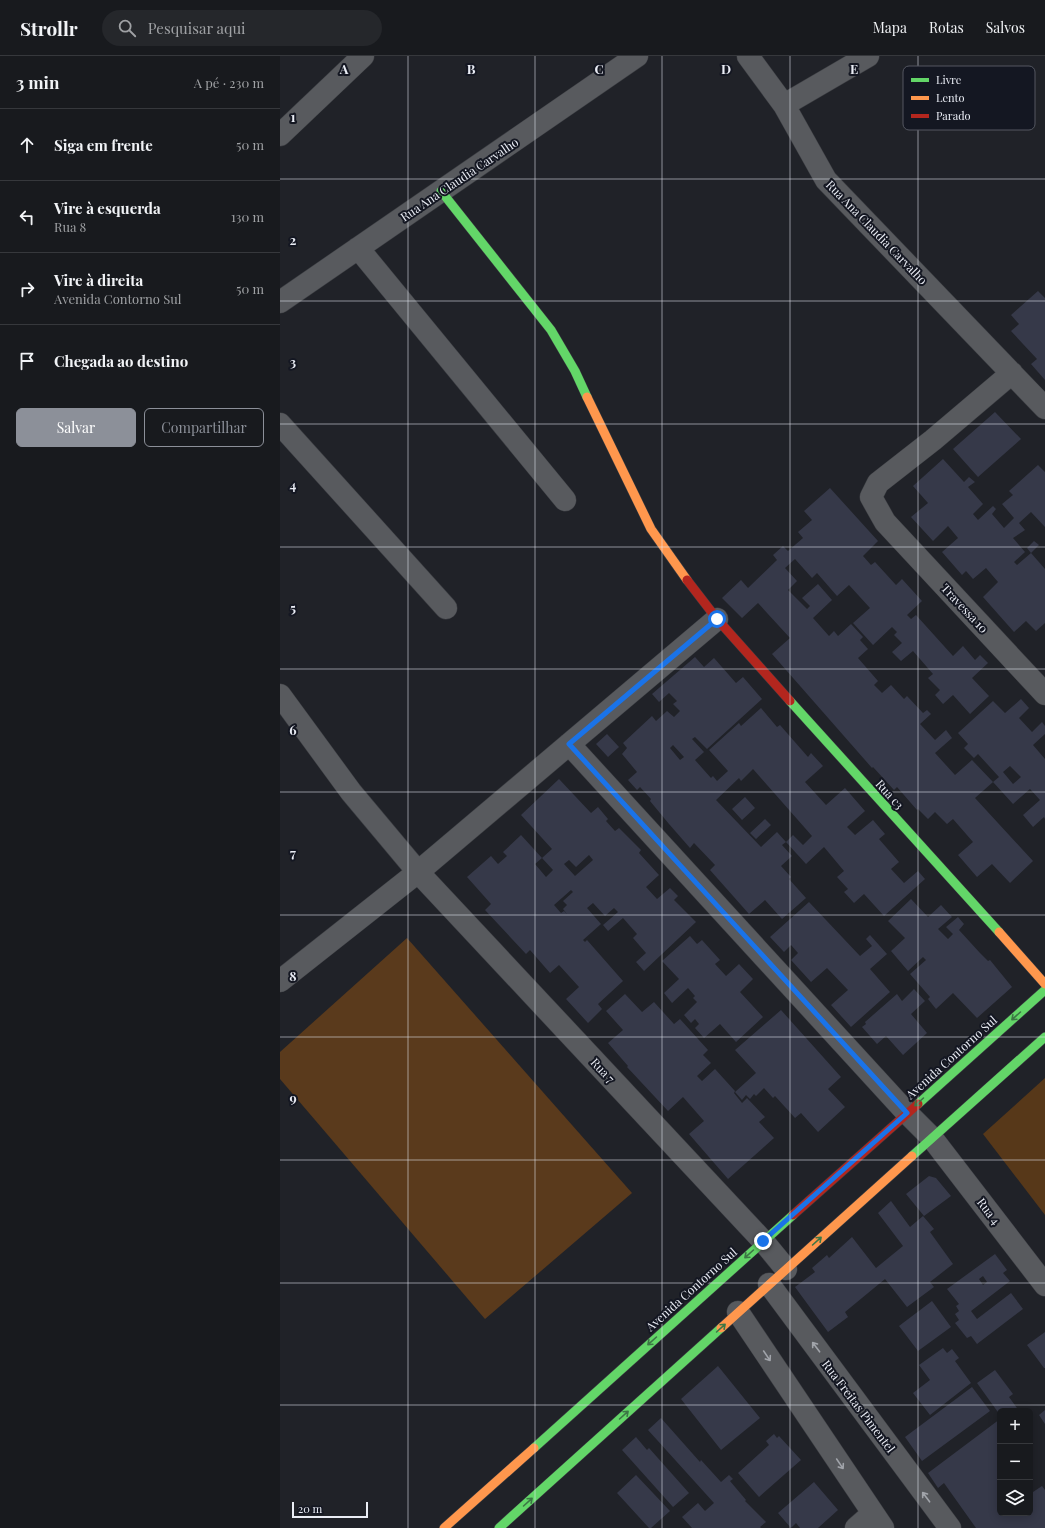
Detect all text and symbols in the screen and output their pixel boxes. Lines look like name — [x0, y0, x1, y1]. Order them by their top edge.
search box — [102, 10, 382, 46]
text: Strollr — [20, 15, 78, 41]
icon: search — [116, 17, 138, 39]
text: Pesquisar aqui — [148, 18, 246, 38]
text: Mapa — [873, 18, 907, 37]
text: Rotas — [929, 18, 964, 37]
text: Salvos — [986, 18, 1025, 37]
text: A — [339, 60, 349, 77]
text: B — [467, 60, 476, 77]
text: C — [594, 60, 604, 77]
text: D — [721, 60, 731, 77]
text: E — [850, 60, 858, 77]
legend — [903, 66, 1035, 130]
text: 3 min — [16, 71, 59, 93]
text: Livre — [936, 72, 962, 87]
text: A pé · 230 m — [194, 74, 264, 91]
text: Lento — [936, 90, 965, 105]
text: 1 — [291, 108, 296, 125]
text: Parado — [936, 108, 971, 123]
street label: Rua Ana Claudia Carvalho — [397, 133, 521, 225]
icon: ahead — [16, 134, 38, 156]
text: Siga em frente — [54, 135, 153, 155]
text: 50 m — [236, 136, 264, 153]
street label: Rua Ana Claudia Carvalho — [823, 176, 931, 288]
text: Vire à esquerda — [54, 198, 161, 218]
icon: left — [16, 206, 38, 228]
text: 130 m — [231, 208, 264, 225]
text: Rua 8 — [54, 218, 86, 235]
text: 2 — [290, 231, 297, 248]
text: Vire à direita — [54, 270, 143, 290]
icon: right — [16, 278, 38, 300]
text: 50 m — [236, 280, 264, 297]
text: Avenida Contorno Sul — [54, 290, 181, 307]
icon: arrive — [16, 350, 38, 372]
text: Chegada ao destino — [54, 351, 188, 371]
text: 3 — [290, 353, 296, 370]
button: Salvar — [16, 408, 136, 447]
button: Compartilhar — [144, 408, 264, 447]
text: 4 — [290, 476, 297, 493]
street label: Travessa 10 — [938, 580, 992, 636]
text: 5 — [290, 599, 296, 616]
route start — [708, 610, 726, 628]
text: 6 — [289, 721, 297, 738]
street label: Rua c3 — [872, 776, 908, 812]
text: 7 — [290, 844, 296, 861]
text: 8 — [289, 967, 297, 984]
street label: Avenida Contorno Sul — [901, 1011, 1000, 1103]
one-way arrow — [1011, 1011, 1021, 1020]
street label: Rua 7 — [587, 1054, 619, 1086]
text: 9 — [289, 1089, 297, 1106]
one-way arrow — [914, 1097, 924, 1107]
street label: Rua 4 — [974, 1195, 1004, 1228]
route end — [754, 1232, 772, 1250]
one-way arrow — [812, 1236, 823, 1245]
street label: Avenida Contorno Sul — [641, 1243, 740, 1335]
one-way arrow — [744, 1249, 754, 1259]
one-way arrow — [716, 1323, 726, 1332]
one-way arrow — [647, 1336, 657, 1346]
one-way arrow — [811, 1342, 820, 1353]
one-way arrow — [764, 1350, 772, 1362]
street label: Rua Freitas Pimentel — [819, 1357, 899, 1456]
map controls — [997, 1408, 1033, 1516]
button: + — [997, 1408, 1033, 1444]
one-way arrow — [619, 1410, 630, 1419]
button: − — [997, 1444, 1033, 1480]
one-way arrow — [835, 1459, 844, 1470]
button: layers — [997, 1480, 1033, 1516]
one-way arrow — [922, 1491, 930, 1502]
one-way arrow — [523, 1497, 533, 1507]
scale bar — [292, 1500, 368, 1519]
text: 20 m — [298, 1501, 322, 1516]

